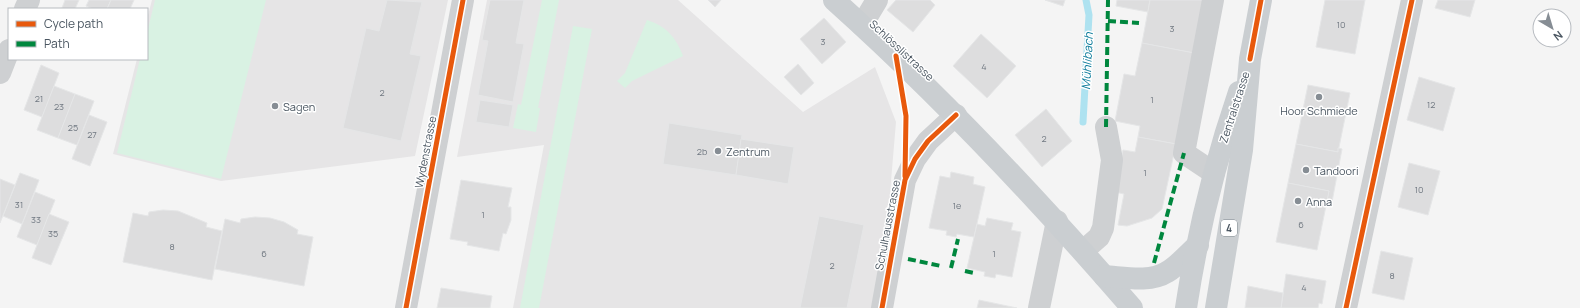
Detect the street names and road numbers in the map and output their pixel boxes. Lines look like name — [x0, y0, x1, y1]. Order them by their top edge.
street label: Schlösslistrasse — [866, 16, 938, 84]
street label: Zentralstrasse — [1215, 69, 1253, 145]
street label: Wydenstrasse — [411, 114, 439, 189]
street label: Schulhausstrasse — [871, 178, 903, 271]
road number: 4 — [1221, 220, 1237, 236]

